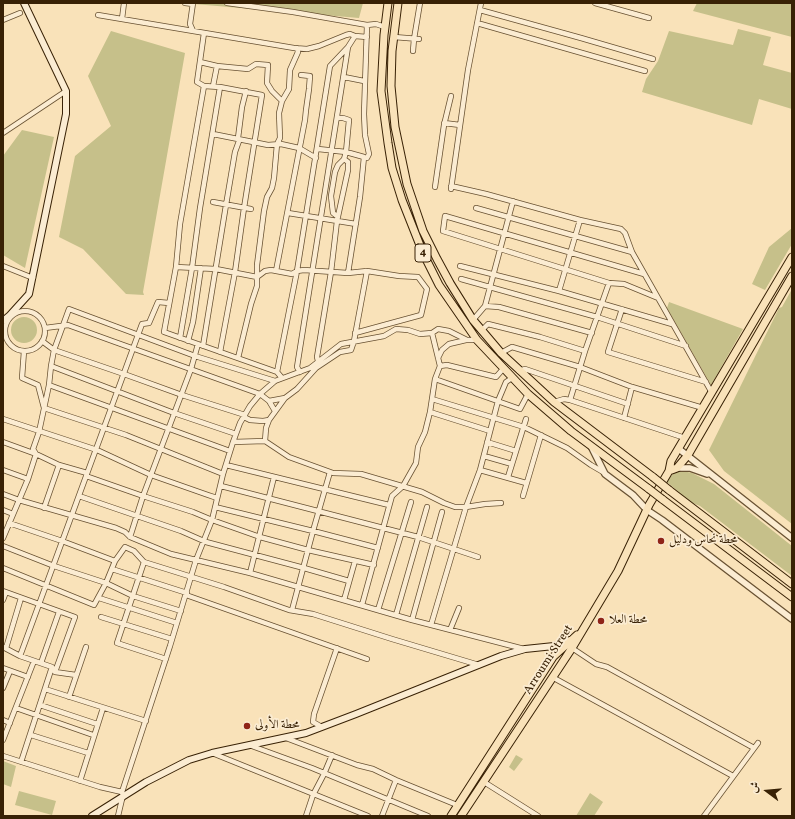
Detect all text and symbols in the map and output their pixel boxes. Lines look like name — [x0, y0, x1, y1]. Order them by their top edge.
road number: 4 — [415, 244, 431, 262]
place label: محطة نحاس ودليل — [669, 534, 738, 548]
marker: محطة نحاس ودليل — [656, 536, 666, 546]
place label: محطة العلا — [609, 614, 647, 628]
marker: محطة العلا — [596, 616, 606, 626]
street label: Arroumi Street — [521, 623, 577, 697]
place label: محطة الأولى — [255, 719, 300, 733]
marker: محطة الأولى — [242, 721, 252, 731]
north arrow — [747, 771, 787, 811]
text: ش — [746, 780, 764, 795]

